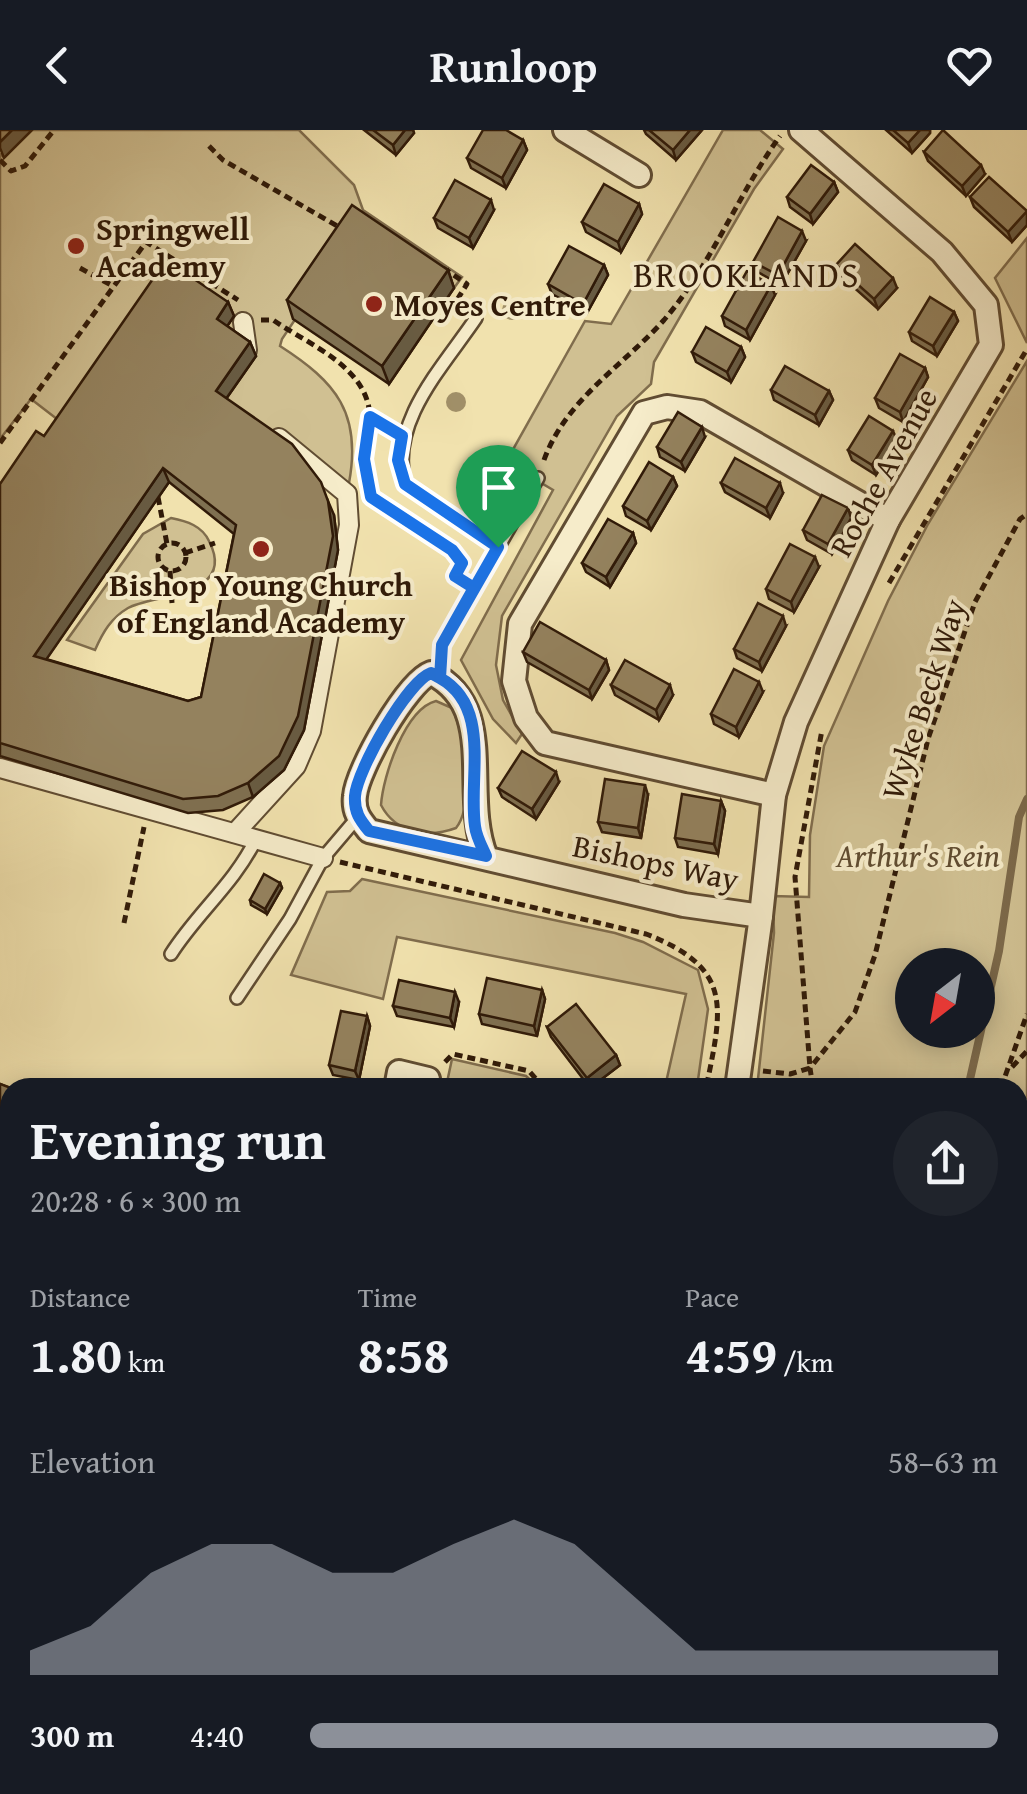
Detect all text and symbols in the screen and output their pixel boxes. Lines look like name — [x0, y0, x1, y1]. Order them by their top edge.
text: Runloop — [430, 33, 597, 98]
icon: back — [30, 38, 85, 93]
icon: heart — [942, 38, 997, 93]
place label: Springwell Academy — [96, 205, 249, 289]
marker: Springwell Academy — [65, 235, 87, 257]
district label: BROOKLANDS — [633, 249, 861, 300]
place label: Moyes Centre — [394, 281, 586, 328]
marker: Moyes Centre — [363, 293, 385, 315]
street label: Roche Avenue — [817, 379, 949, 565]
pin — [456, 445, 541, 548]
icon: arrive — [471, 460, 526, 515]
marker: Bishop Young Church of England Academy — [250, 538, 272, 560]
place label: Bishop Young Church of England Academy — [109, 561, 413, 645]
street label: Wyke Beck Way — [869, 593, 978, 805]
street label: Bishops Way — [569, 822, 743, 902]
park label: Arthur's Rein — [835, 832, 1000, 879]
north arrow — [895, 948, 995, 1048]
map controls — [895, 948, 995, 1048]
text: Evening run — [30, 1099, 326, 1179]
button: share — [893, 1111, 998, 1216]
text: 20:28 · 6 × 300 m — [30, 1177, 241, 1224]
text: Distance — [30, 1276, 130, 1317]
text: Time — [358, 1276, 417, 1317]
text: Pace — [685, 1276, 739, 1317]
text: 1.80 — [30, 1317, 122, 1390]
text: 8:58 — [358, 1317, 450, 1390]
text: 4:59 — [685, 1317, 777, 1390]
text: km — [122, 1341, 165, 1382]
text: /km — [777, 1341, 834, 1382]
text: Elevation — [30, 1438, 155, 1485]
text: 58–63 m — [888, 1438, 998, 1485]
text: 300 m — [30, 1712, 114, 1759]
text: 4:40 — [190, 1712, 244, 1759]

